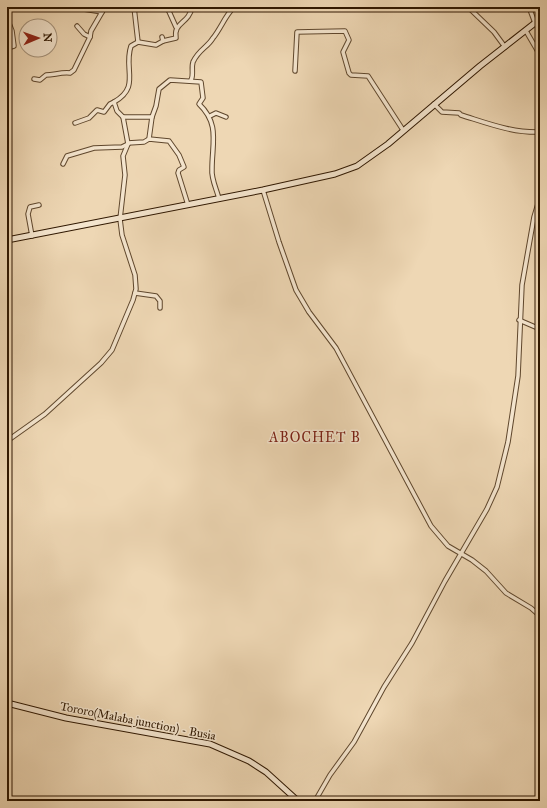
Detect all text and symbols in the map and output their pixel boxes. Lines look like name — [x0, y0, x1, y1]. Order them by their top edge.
north arrow — [18, 18, 58, 58]
text: N — [41, 33, 54, 43]
district label: ABOCHET B — [268, 429, 361, 446]
street label: Tororo(Malaba junction) - Busia — [59, 699, 218, 743]

